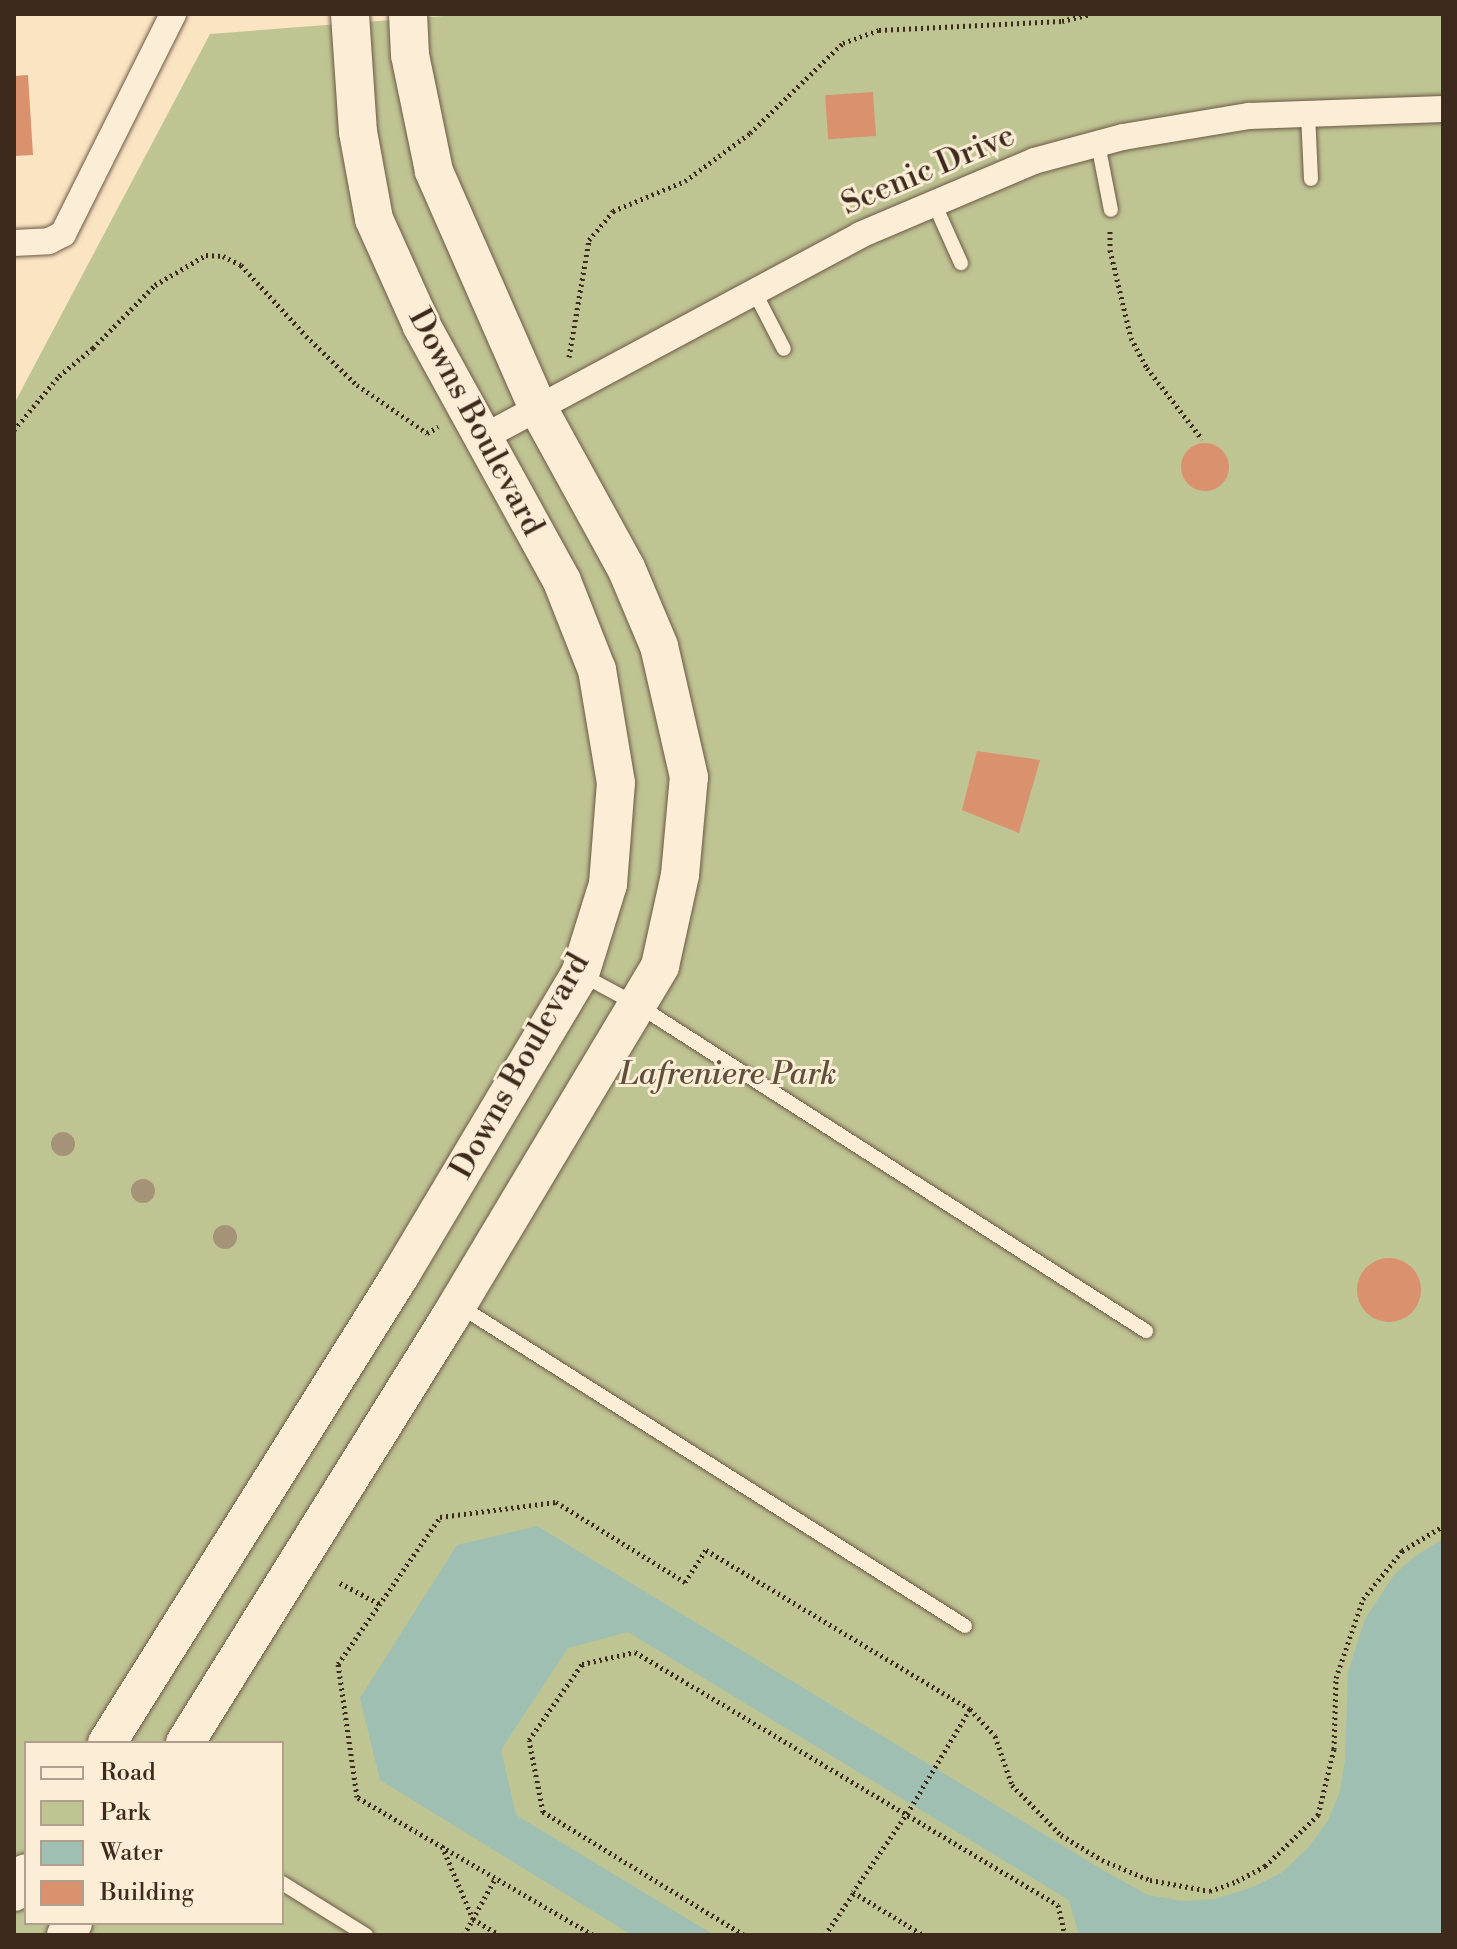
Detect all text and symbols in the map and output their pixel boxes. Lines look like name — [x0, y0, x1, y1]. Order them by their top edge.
street label: Scenic Drive — [836, 116, 1020, 224]
street label: Downs Boulevard — [400, 302, 552, 542]
street label: Downs Boulevard — [442, 947, 598, 1185]
park label: Lafreniere Park — [619, 1055, 837, 1093]
legend — [24, 1741, 284, 1925]
text: Road — [100, 1758, 156, 1788]
text: Park — [100, 1798, 150, 1828]
text: Water — [100, 1838, 163, 1868]
text: Building — [100, 1878, 194, 1908]

